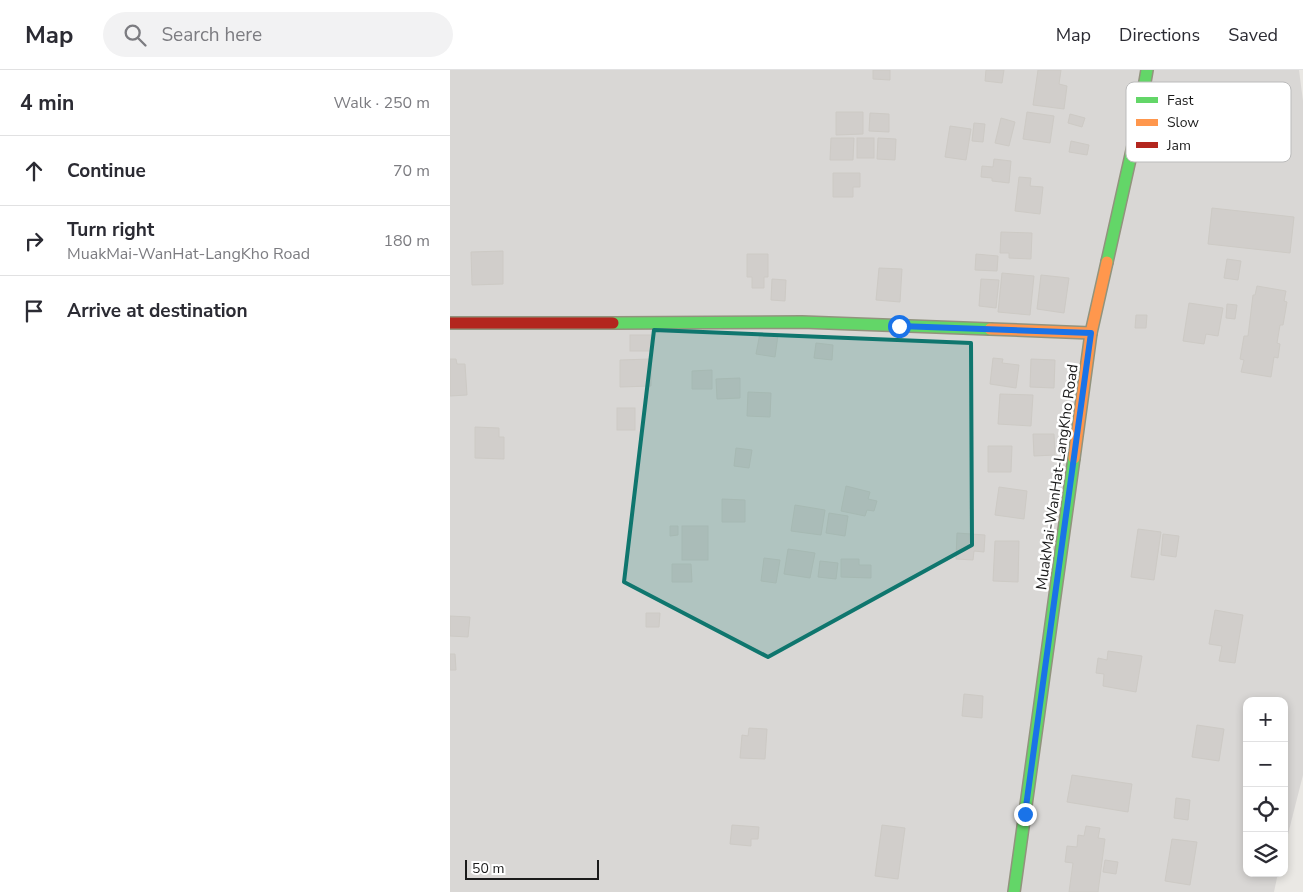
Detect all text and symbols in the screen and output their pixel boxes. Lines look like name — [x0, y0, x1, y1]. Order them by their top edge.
search box — [103, 12, 453, 57]
text: Map — [25, 19, 73, 51]
icon: search — [121, 21, 149, 49]
text: Search here — [161, 22, 262, 48]
text: Map — [1056, 23, 1091, 47]
text: Directions — [1119, 23, 1200, 47]
text: Saved — [1228, 23, 1278, 47]
legend — [1126, 82, 1291, 162]
text: 4 min — [20, 89, 74, 117]
text: Fast — [1167, 91, 1193, 110]
text: Walk · 250 m — [334, 92, 430, 114]
text: Slow — [1167, 113, 1199, 132]
text: Jam — [1166, 136, 1191, 155]
icon: ahead — [20, 157, 48, 185]
text: Continue — [67, 158, 146, 184]
text: 70 m — [393, 160, 430, 182]
text: Turn right — [67, 217, 154, 243]
icon: right — [20, 227, 48, 255]
text: 180 m — [383, 230, 430, 252]
text: MuakMai-WanHat-LangKho Road — [67, 243, 310, 265]
icon: arrive — [20, 297, 48, 325]
text: Arrive at destination — [67, 298, 248, 324]
route start — [888, 315, 911, 338]
street label: MuakMai-WanHat-LangKho Road — [1031, 363, 1083, 591]
map controls — [1243, 697, 1288, 877]
button: + — [1243, 697, 1288, 742]
button: − — [1243, 742, 1288, 787]
button: locate — [1243, 787, 1288, 832]
route end — [1014, 803, 1037, 826]
button: layers — [1243, 832, 1288, 877]
scale bar — [465, 857, 599, 880]
text: 50 m — [472, 859, 504, 878]

